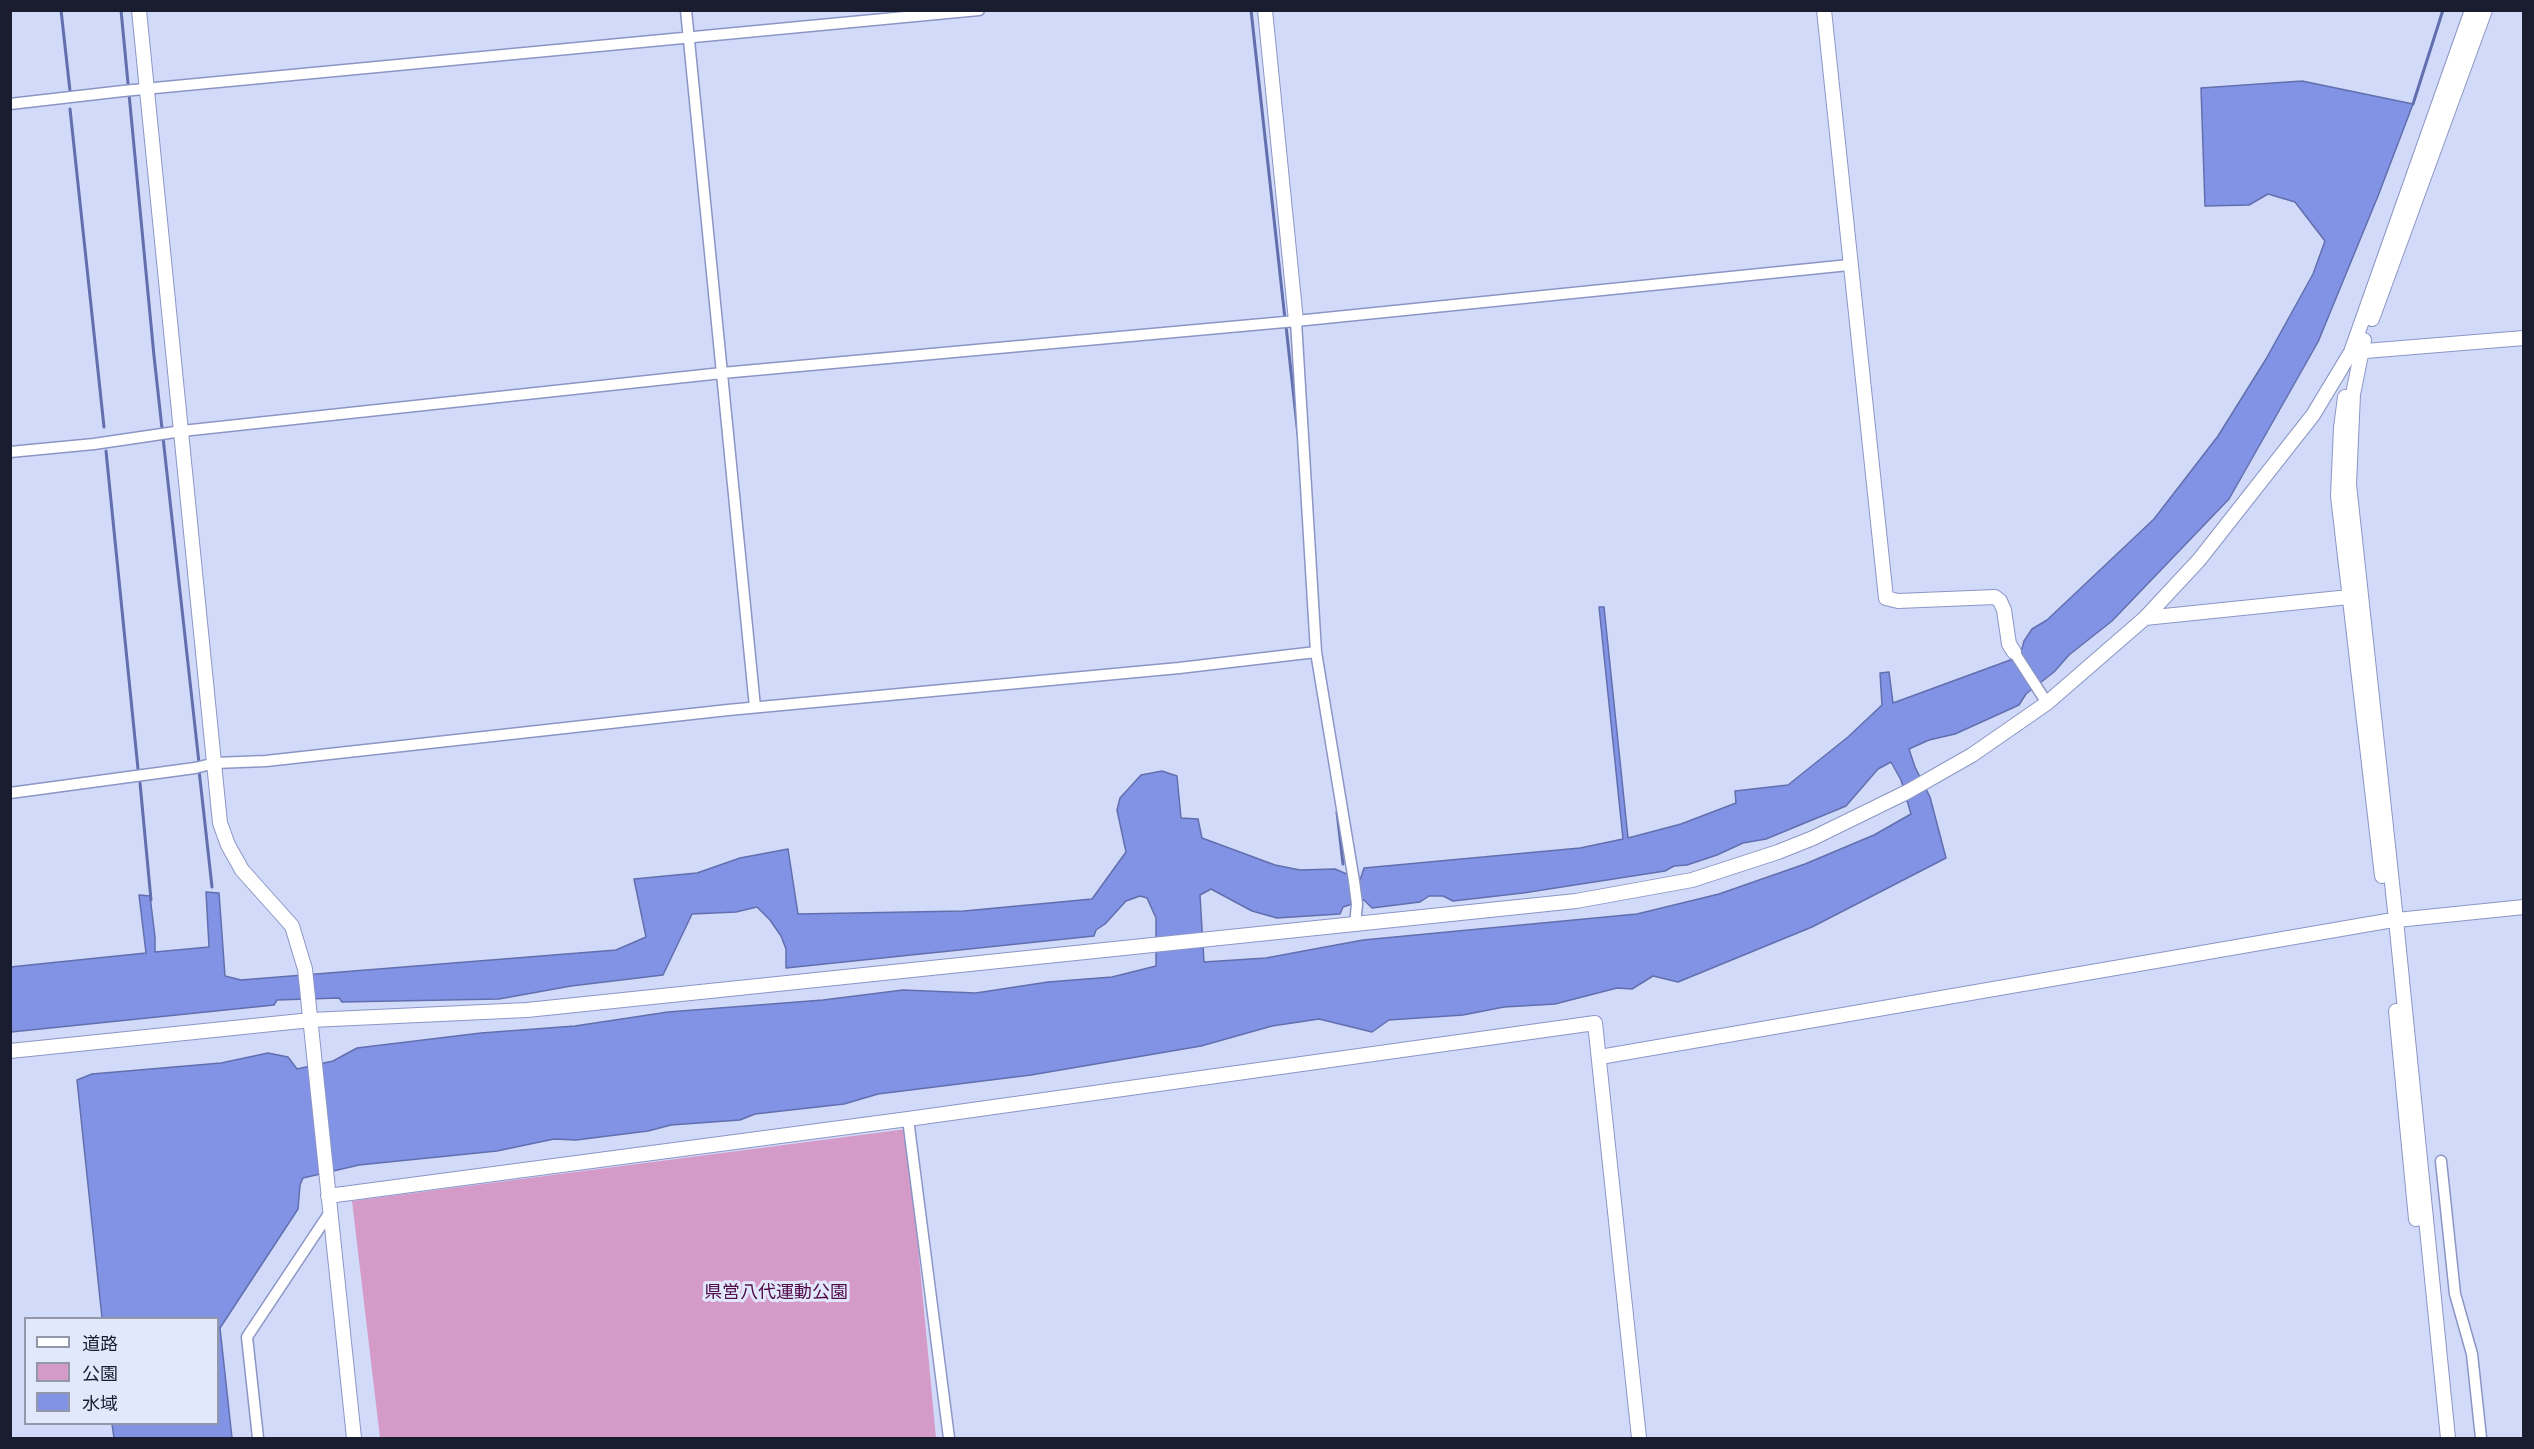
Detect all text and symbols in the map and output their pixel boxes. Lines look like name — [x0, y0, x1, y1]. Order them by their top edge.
park label: 県営八代運動公園 — [704, 1282, 848, 1304]
legend — [24, 1317, 219, 1425]
text: 道路 — [82, 1332, 118, 1355]
text: 公園 — [82, 1362, 118, 1385]
text: 水域 — [82, 1392, 118, 1415]

